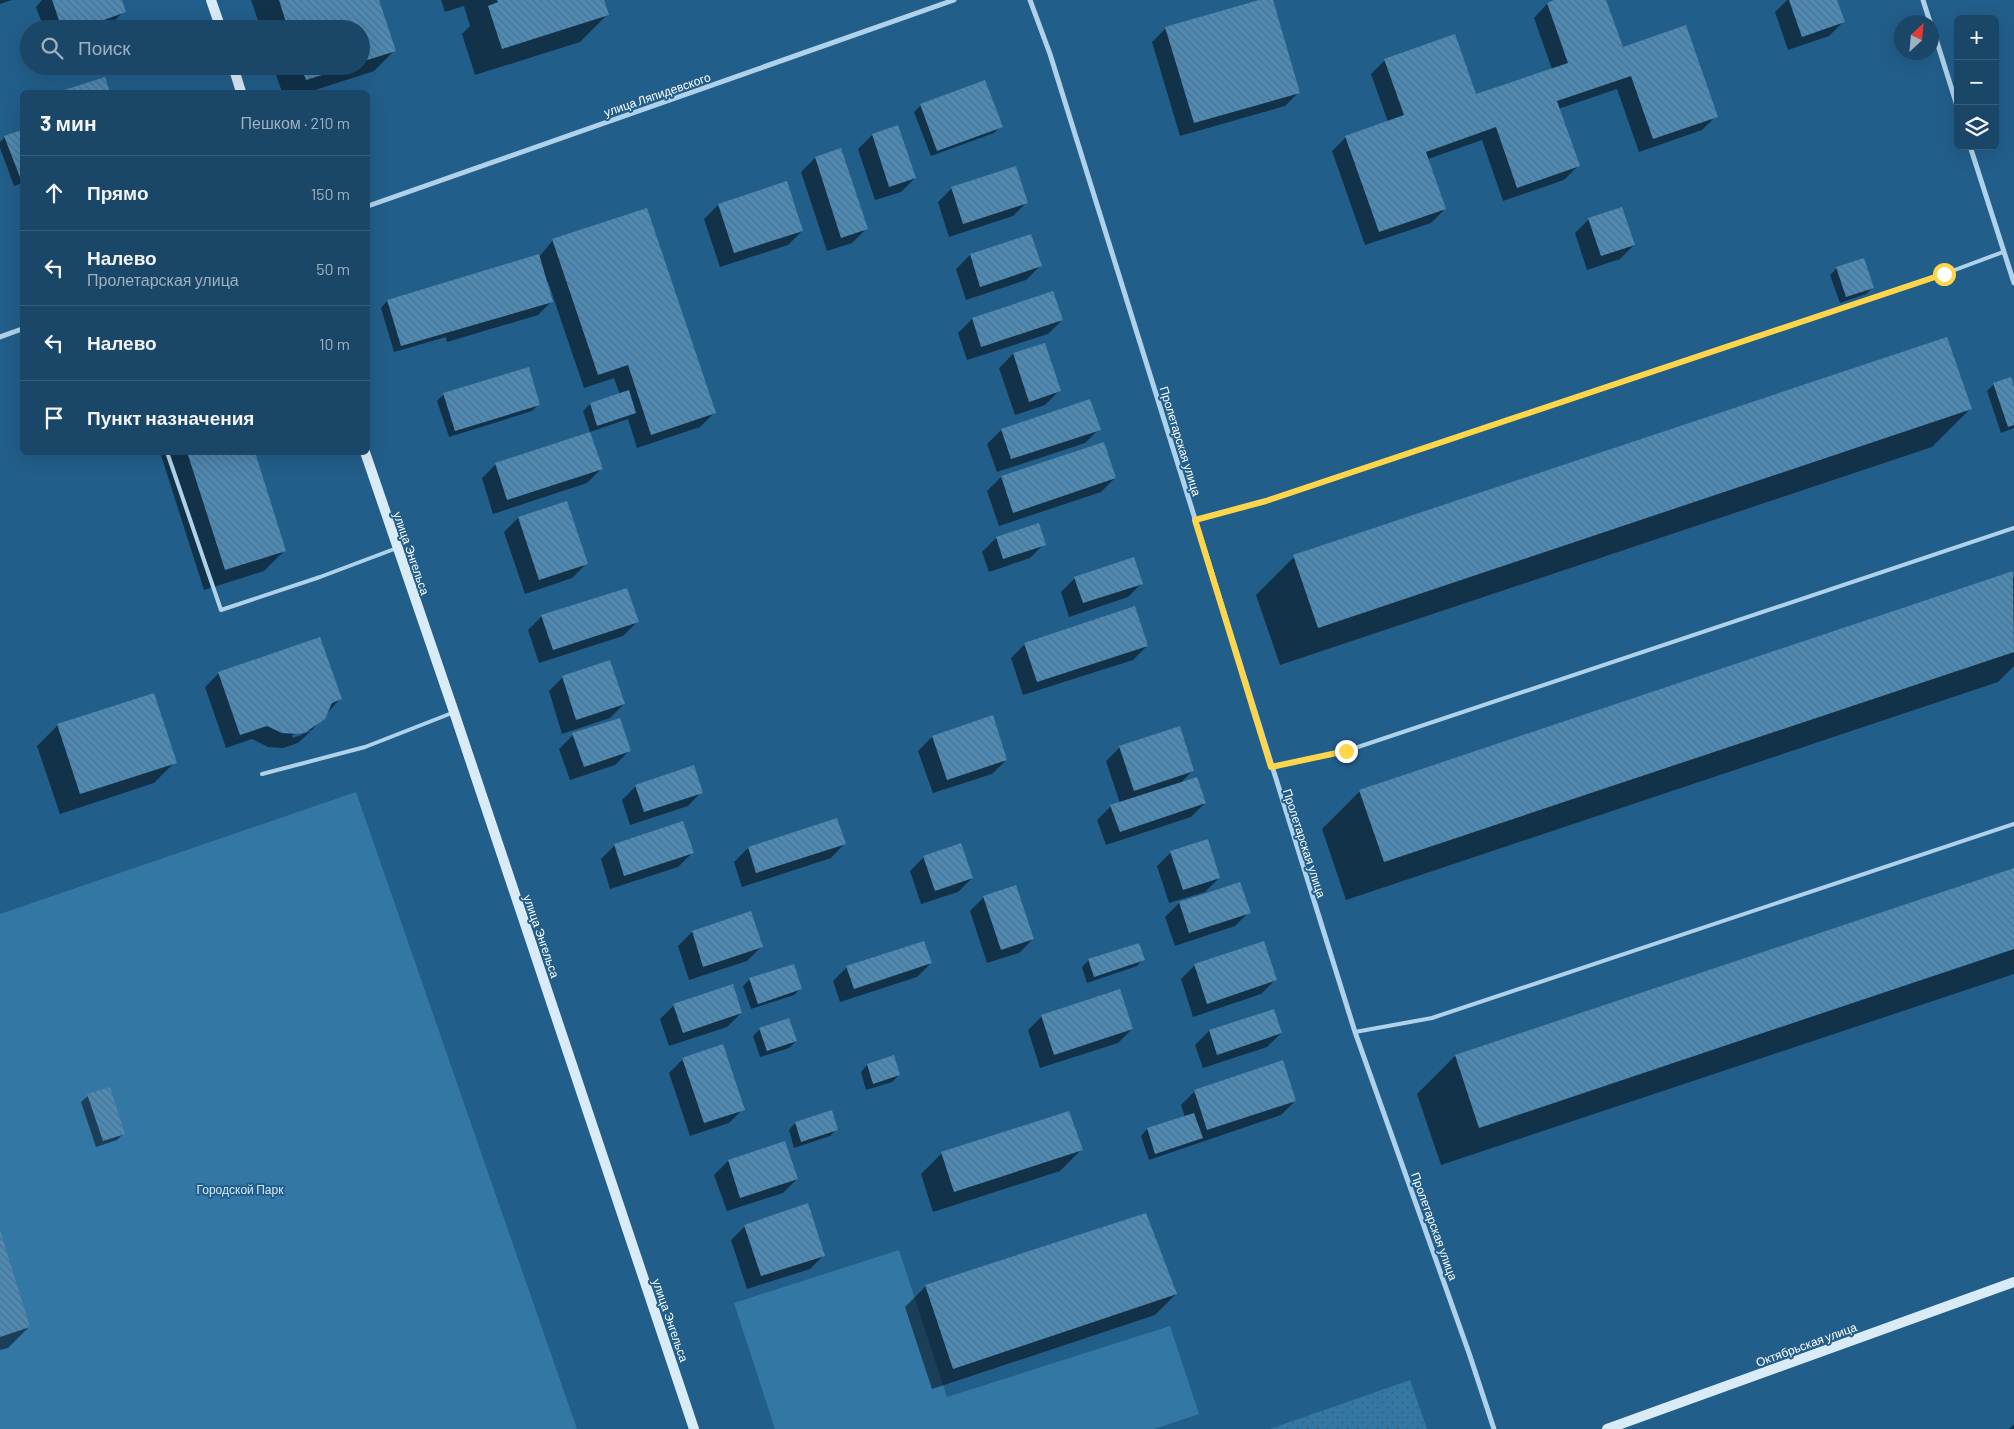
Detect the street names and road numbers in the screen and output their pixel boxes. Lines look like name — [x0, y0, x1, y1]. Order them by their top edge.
street label: улица Ляпидевского — [602, 69, 713, 120]
street label: Пролетарская улица — [1157, 385, 1204, 498]
street label: улица Энгельса — [390, 510, 433, 597]
street label: Пролетарская улица — [1280, 787, 1329, 900]
street label: улица Энгельса — [520, 893, 563, 980]
street label: Пролетарская улица — [1408, 1170, 1461, 1282]
street label: улица Энгельса — [649, 1277, 692, 1364]
street label: Октябрьская улица — [1754, 1319, 1859, 1370]

